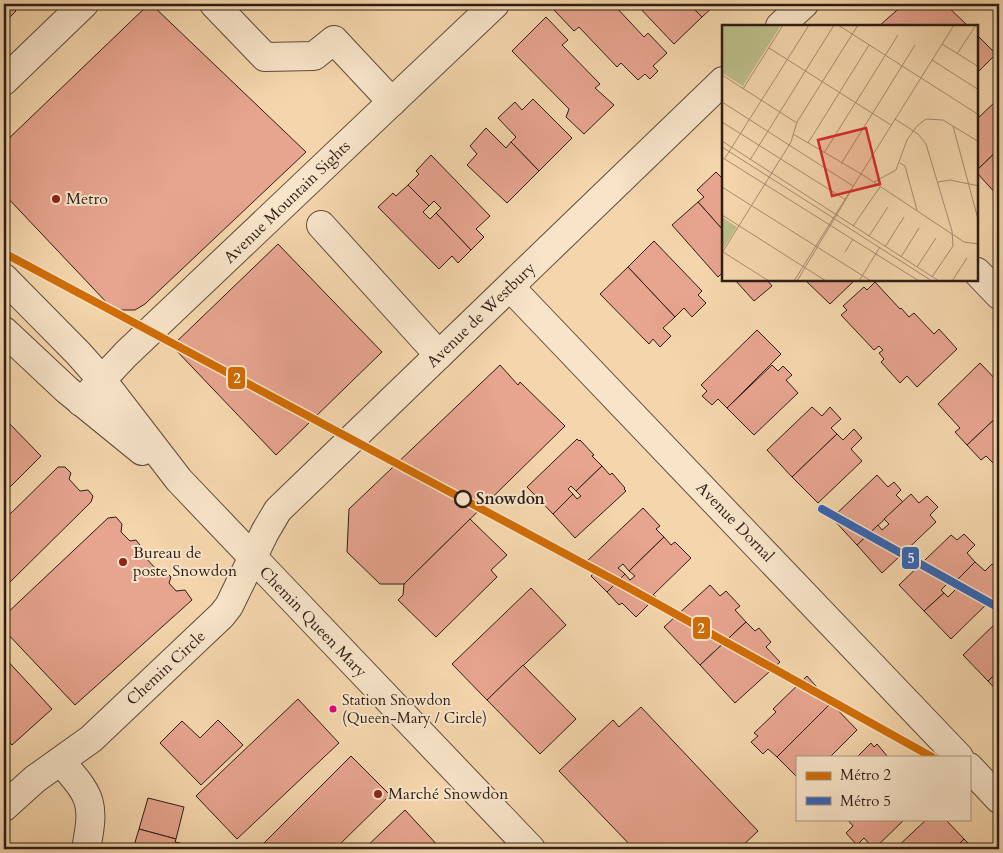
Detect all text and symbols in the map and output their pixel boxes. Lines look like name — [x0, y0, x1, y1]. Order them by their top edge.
inset map — [722, 25, 978, 281]
street label: Avenue Mountain Sights — [219, 136, 355, 268]
place label: Metro — [66, 188, 108, 210]
marker: Metro — [50, 193, 62, 205]
street label: Avenue de Westbury — [422, 257, 541, 373]
line badge: 2 — [227, 366, 246, 390]
text: 2 — [233, 369, 241, 388]
street label: Avenue Dornal — [691, 477, 779, 567]
place label: Snowdon — [476, 488, 545, 510]
marker: Snowdon — [454, 490, 472, 508]
place label: Bureau de poste Snowdon — [133, 542, 237, 582]
line badge: 5 — [901, 546, 920, 570]
text: 5 — [907, 549, 915, 568]
marker: Bureau de poste Snowdon — [117, 556, 129, 568]
street label: Chemin Queen Mary — [254, 562, 372, 683]
line badge: 2 — [692, 616, 711, 640]
text: 2 — [697, 619, 705, 638]
street label: Chemin Circle — [122, 626, 210, 710]
place label: Station Snowdon (Queen-Mary / Circle) — [342, 690, 487, 728]
marker: Station Snowdon (Queen-Mary / Circle) — [328, 704, 338, 714]
legend — [796, 756, 970, 820]
text: Métro 2 — [840, 765, 891, 785]
place label: Marché Snowdon — [388, 783, 508, 805]
marker: Marché Snowdon — [372, 788, 384, 800]
text: Métro 5 — [840, 791, 891, 811]

